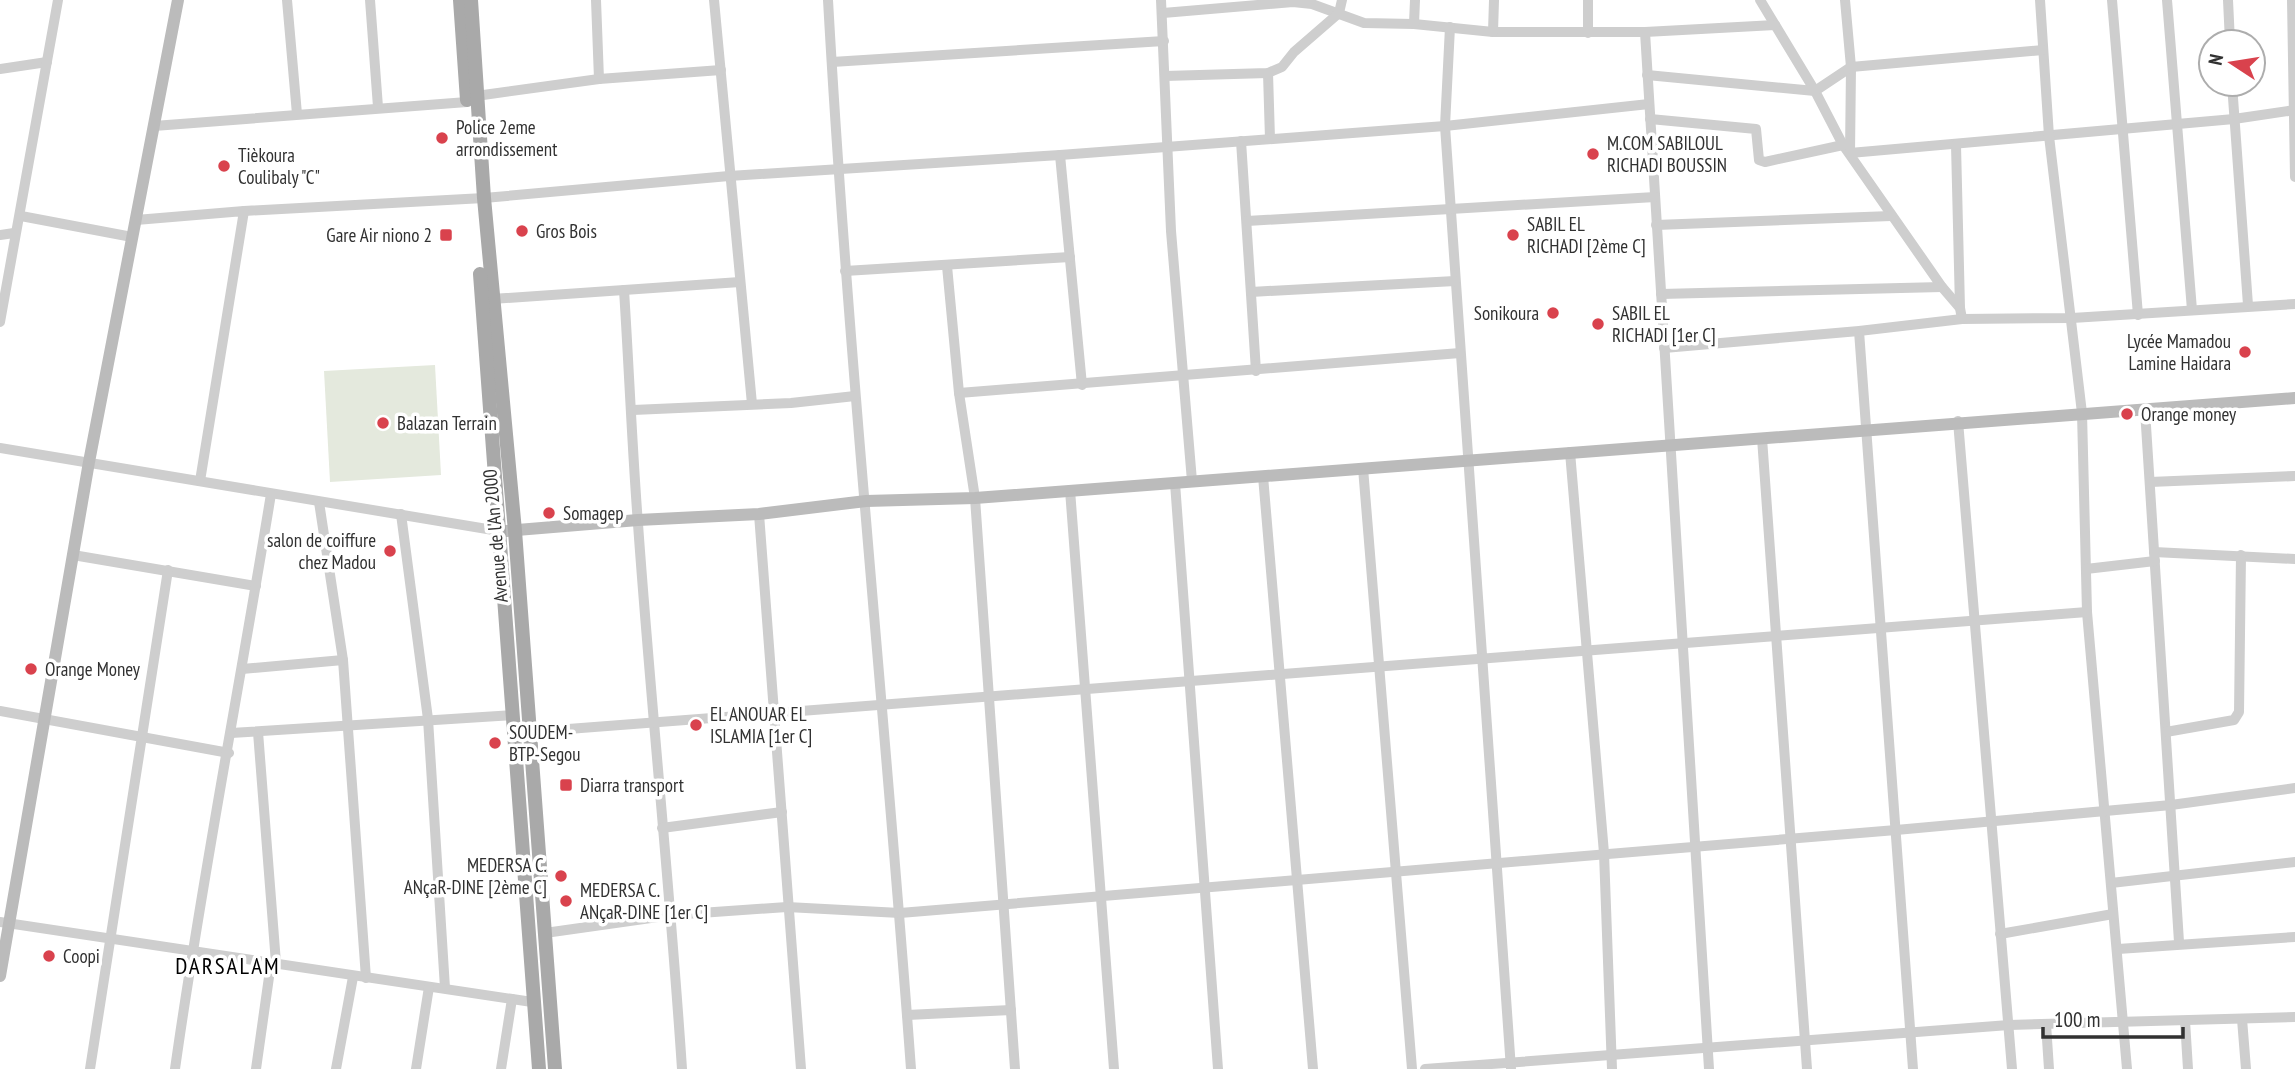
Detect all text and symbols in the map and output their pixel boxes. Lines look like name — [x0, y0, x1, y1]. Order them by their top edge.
north arrow — [2197, 28, 2267, 98]
text: N — [2203, 52, 2228, 67]
place label: Police 2eme arrondissement — [456, 115, 558, 161]
marker: Police 2eme arrondissement — [434, 130, 450, 146]
place label: M.COM SABILOUL RICHADI BOUSSIN — [1607, 131, 1727, 177]
place label: Tièkoura Coulibaly "C" — [238, 143, 320, 189]
marker: M.COM SABILOUL RICHADI BOUSSIN — [1585, 146, 1601, 162]
marker: Tièkoura Coulibaly "C" — [216, 158, 232, 174]
place label: SABIL EL RICHADI [2ème C] — [1527, 212, 1646, 258]
place label: Gros Bois — [536, 219, 597, 243]
place label: Gare Air niono 2 — [326, 223, 432, 247]
marker: Gros Bois — [514, 223, 530, 239]
marker: Gare Air niono 2 — [438, 227, 454, 243]
marker: SABIL EL RICHADI [2ème C] — [1505, 227, 1521, 243]
place label: Sonikoura — [1474, 301, 1539, 325]
place label: SABIL EL RICHADI [1er C] — [1612, 301, 1716, 347]
marker: Sonikoura — [1545, 305, 1561, 321]
marker: SABIL EL RICHADI [1er C] — [1590, 316, 1606, 332]
place label: Lycée Mamadou Lamine Haidara — [2127, 329, 2231, 375]
marker: Lycée Mamadou Lamine Haidara — [2237, 344, 2253, 360]
place label: Orange money — [2141, 402, 2237, 426]
marker: Orange money — [2119, 406, 2135, 422]
place label: Balazan Terrain — [397, 411, 497, 435]
marker: Balazan Terrain — [375, 415, 391, 431]
street label: Avenue de l'An 2000 — [477, 468, 513, 604]
place label: Somagep — [563, 501, 624, 525]
marker: Somagep — [541, 505, 557, 521]
place label: salon de coiffure chez Madou — [267, 528, 376, 574]
marker: salon de coiffure chez Madou — [382, 543, 398, 559]
place label: Orange Money — [45, 657, 141, 681]
marker: Orange Money — [23, 661, 39, 677]
place label: EL ANOUAR EL ISLAMIA [1er C] — [710, 702, 812, 748]
marker: EL ANOUAR EL ISLAMIA [1er C] — [688, 717, 704, 733]
place label: SOUDEM- BTP-Segou — [509, 720, 581, 766]
marker: SOUDEM- BTP-Segou — [487, 735, 503, 751]
place label: Diarra transport — [580, 773, 685, 797]
marker: Diarra transport — [558, 777, 574, 793]
place label: MEDERSA C. ANçaR-DINE [2ème C] — [404, 853, 547, 899]
marker: MEDERSA C. ANçaR-DINE [2ème C] — [553, 868, 569, 884]
place label: MEDERSA C. ANçaR-DINE [1er C] — [580, 878, 708, 924]
marker: MEDERSA C. ANçaR-DINE [1er C] — [558, 893, 574, 909]
place label: Coopi — [63, 944, 100, 968]
marker: Coopi — [41, 948, 57, 964]
district label: DARSALAM — [175, 951, 281, 980]
scale bar — [2043, 996, 2183, 1040]
text: 100 m — [2054, 1006, 2100, 1033]

